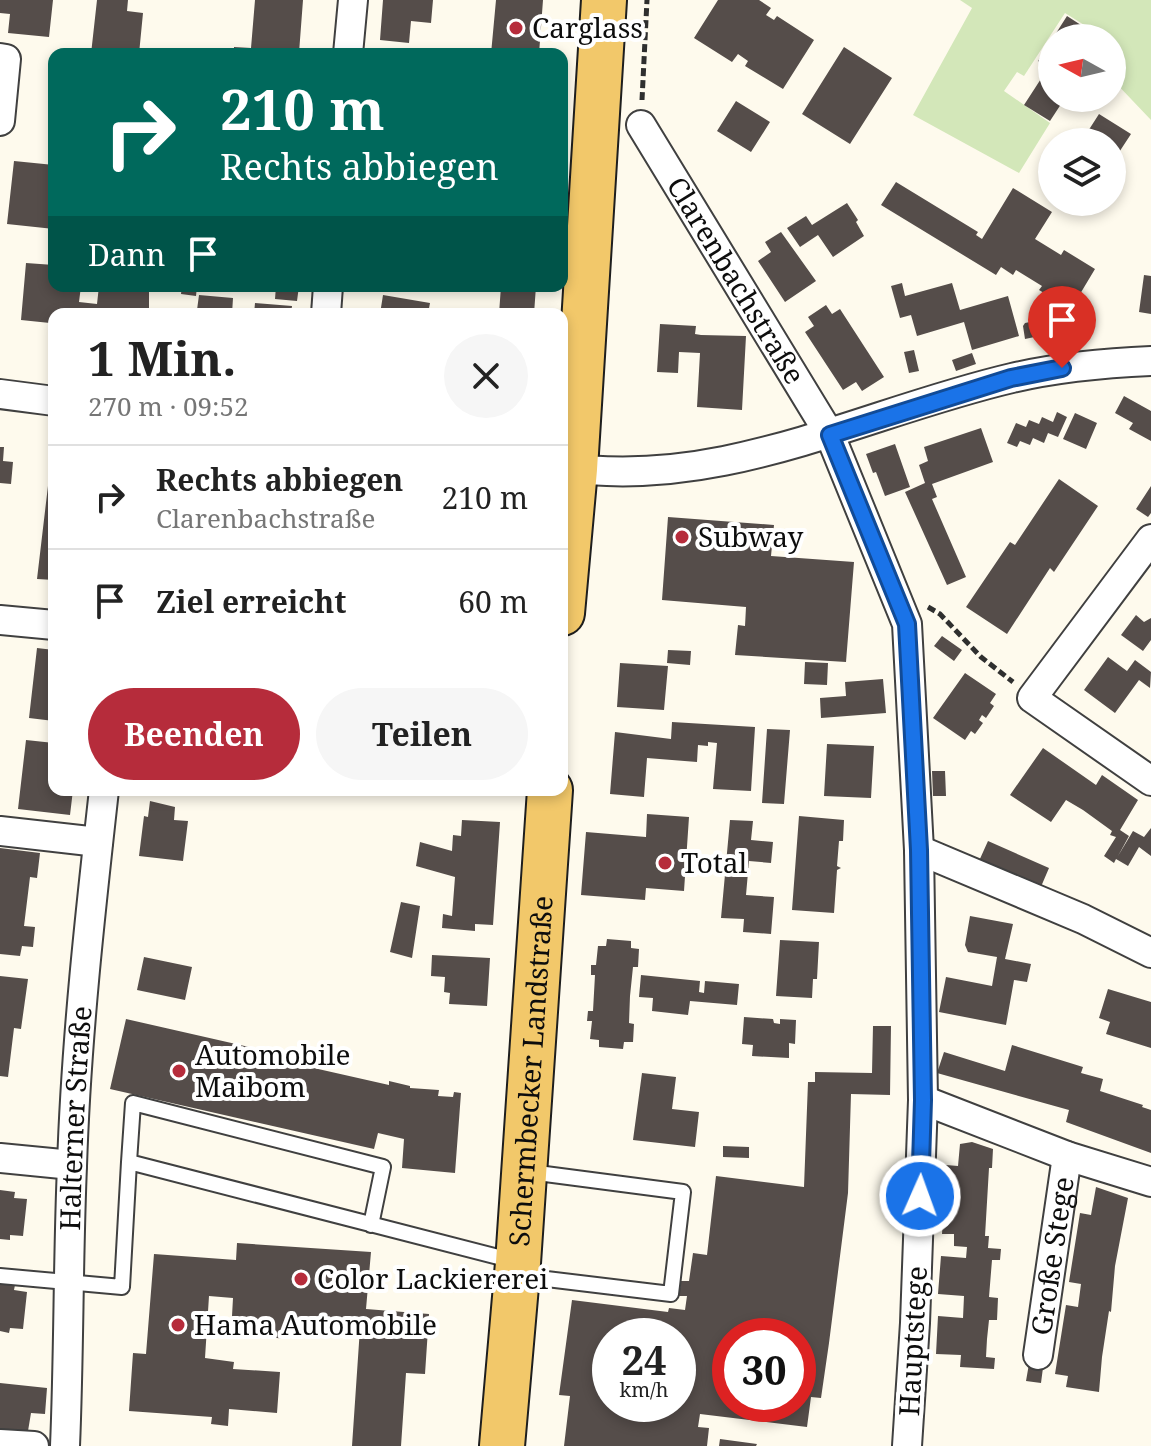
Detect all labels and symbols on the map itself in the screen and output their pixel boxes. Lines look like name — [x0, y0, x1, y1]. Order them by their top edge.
place label: Carglass — [532, 8, 643, 46]
marker: Carglass — [507, 19, 525, 37]
north arrow — [1038, 24, 1126, 112]
street label: Clarenbachstraße — [659, 169, 814, 391]
pin — [1028, 286, 1096, 368]
place label: Subway — [698, 517, 804, 555]
marker: Subway — [673, 528, 691, 546]
place label: Total — [681, 843, 748, 881]
marker: Total — [656, 854, 674, 872]
street label: Schermbecker Landstraße — [499, 895, 561, 1248]
street label: Halterner Straße — [50, 1004, 100, 1231]
place label: Automobile Maibom — [195, 1035, 350, 1105]
marker: Automobile Maibom — [170, 1062, 188, 1080]
position arrow — [878, 1154, 962, 1238]
street label: Große Stege — [1021, 1174, 1082, 1338]
place label: Color Lackiererei — [317, 1259, 548, 1297]
street label: Hauptstege — [889, 1265, 935, 1417]
marker: Color Lackiererei — [292, 1270, 310, 1288]
place label: Hama Automobile — [194, 1305, 437, 1343]
marker: Hama Automobile — [169, 1316, 187, 1334]
speed limit sign: 30 — [712, 1318, 816, 1422]

